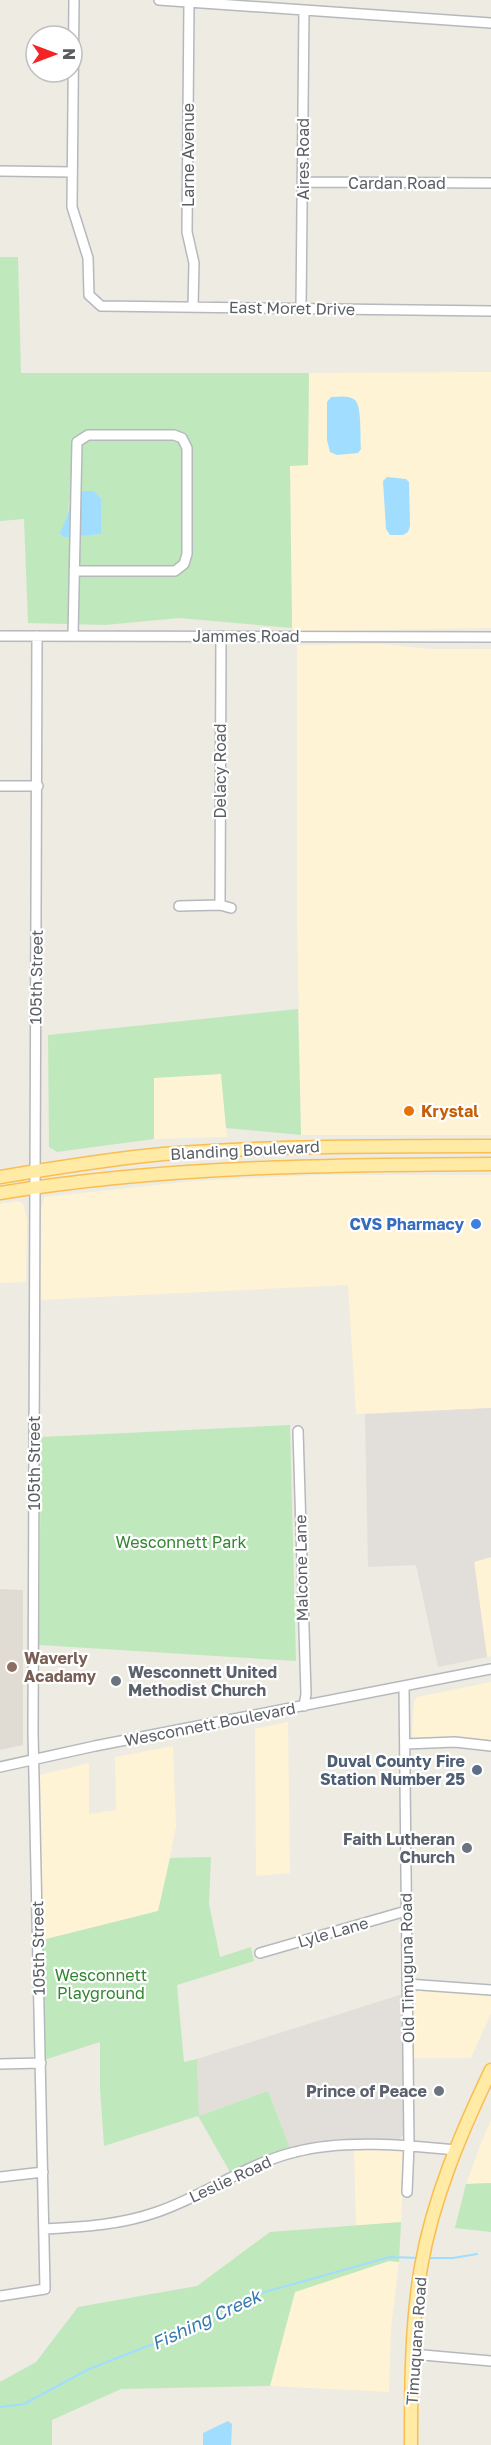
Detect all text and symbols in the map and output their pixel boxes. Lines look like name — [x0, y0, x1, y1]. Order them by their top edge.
north arrow — [24, 24, 84, 84]
text: N — [59, 48, 79, 60]
street label: Larne Avenue — [178, 103, 198, 207]
street label: Aires Road — [293, 118, 313, 200]
street label: Cardan Road — [348, 173, 446, 193]
street label: East Moret Drive — [229, 297, 355, 319]
street label: Jammes Road — [192, 626, 300, 646]
street label: Delacy Road — [210, 723, 230, 819]
street label: 105th Street — [25, 930, 47, 1024]
place label: Krystal — [421, 1101, 479, 1121]
marker: Krystal — [402, 1104, 416, 1118]
street label: Blanding Boulevard — [170, 1136, 320, 1164]
place label: CVS Pharmacy — [349, 1214, 464, 1234]
marker: CVS Pharmacy — [469, 1217, 483, 1231]
street label: 105th Street — [24, 1416, 44, 1510]
street label: Malcone Lane — [290, 1515, 312, 1621]
park label: Wesconnett Park — [115, 1532, 247, 1552]
place label: Waverly Acadamy — [24, 1648, 97, 1686]
marker: Waverly Acadamy — [5, 1660, 19, 1674]
place label: Wesconnett United Methodist Church — [128, 1662, 277, 1700]
marker: Wesconnett United Methodist Church — [109, 1674, 123, 1688]
street label: Wesconnett Boulevard — [123, 1698, 297, 1750]
place label: Duval County Fire Station Number 25 — [320, 1751, 465, 1789]
marker: Duval County Fire Station Number 25 — [470, 1763, 484, 1777]
place label: Faith Lutheran Church — [343, 1829, 455, 1867]
marker: Faith Lutheran Church — [460, 1841, 474, 1855]
street label: Old Timuguna Road — [396, 1893, 418, 2043]
street label: 105th Street — [27, 1901, 49, 1995]
street label: Lyle Lane — [295, 1912, 371, 1952]
park label: Wesconnett Playground — [55, 1965, 147, 2003]
place label: Prince of Peace — [306, 2081, 427, 2101]
marker: Prince of Peace — [432, 2084, 446, 2098]
street label: Leslie Road — [186, 2151, 274, 2207]
street label: Timuquana Road — [402, 2276, 430, 2406]
water label: Fishing Creek — [148, 2283, 266, 2354]

